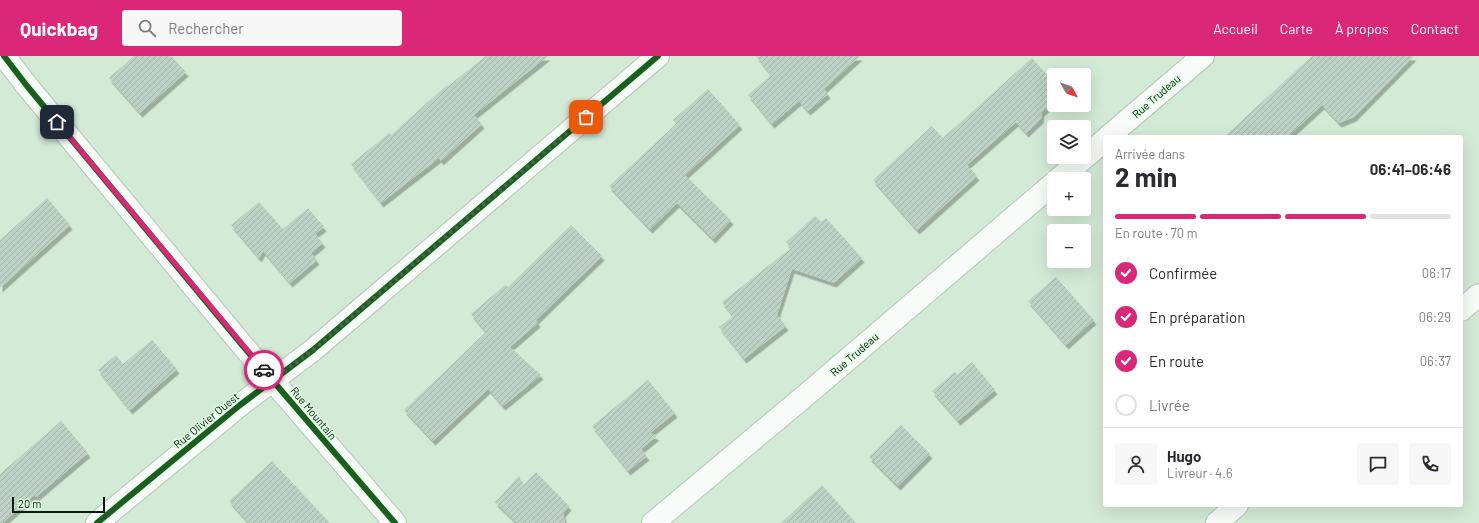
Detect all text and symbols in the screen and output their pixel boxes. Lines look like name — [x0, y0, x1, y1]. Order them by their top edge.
search box — [122, 10, 402, 46]
text: Quickbag — [20, 17, 98, 40]
icon: search — [136, 17, 158, 39]
text: Rechercher — [168, 19, 244, 37]
text: Accueil — [1213, 20, 1258, 37]
text: Carte — [1280, 20, 1313, 37]
text: À propos — [1335, 20, 1389, 37]
text: Contact — [1411, 20, 1459, 37]
north arrow — [1047, 68, 1091, 112]
map controls — [1047, 68, 1091, 268]
street label: Rue Trudeau — [1129, 71, 1183, 120]
pin — [569, 100, 603, 134]
pin — [40, 105, 74, 139]
icon: bag — [575, 106, 597, 128]
icon: home — [46, 111, 68, 133]
button: layers — [1047, 120, 1091, 164]
text: Arrivée dans — [1115, 146, 1185, 162]
text: 06:41–06:46 — [1370, 160, 1451, 178]
text: 2 min — [1115, 161, 1177, 192]
button: + — [1047, 172, 1091, 216]
button: − — [1047, 224, 1091, 268]
text: En route · 70 m — [1115, 225, 1197, 241]
icon: check — [1115, 262, 1137, 284]
text: Confirmée — [1149, 264, 1217, 282]
text: 06:17 — [1422, 265, 1451, 281]
icon: check — [1115, 306, 1137, 328]
text: En préparation — [1149, 308, 1245, 326]
text: 06:29 — [1419, 309, 1451, 325]
street label: Rue Trudeau — [827, 329, 881, 378]
courier — [244, 350, 284, 390]
icon: check — [1115, 350, 1137, 372]
text: En route — [1149, 352, 1204, 370]
text: 06:37 — [1420, 353, 1451, 369]
icon: car — [253, 359, 275, 381]
street label: Rue Mountain — [288, 384, 340, 442]
street label: Rue Olivier Ouest — [171, 390, 241, 450]
text: Livrée — [1149, 396, 1190, 414]
button: person — [1115, 443, 1157, 485]
button: chat — [1357, 443, 1399, 485]
button: phone — [1409, 443, 1451, 485]
text: Hugo — [1167, 447, 1201, 465]
text: Livreur · 4.6 — [1167, 465, 1233, 481]
scale bar — [12, 495, 105, 514]
text: 20 m — [18, 497, 41, 510]

